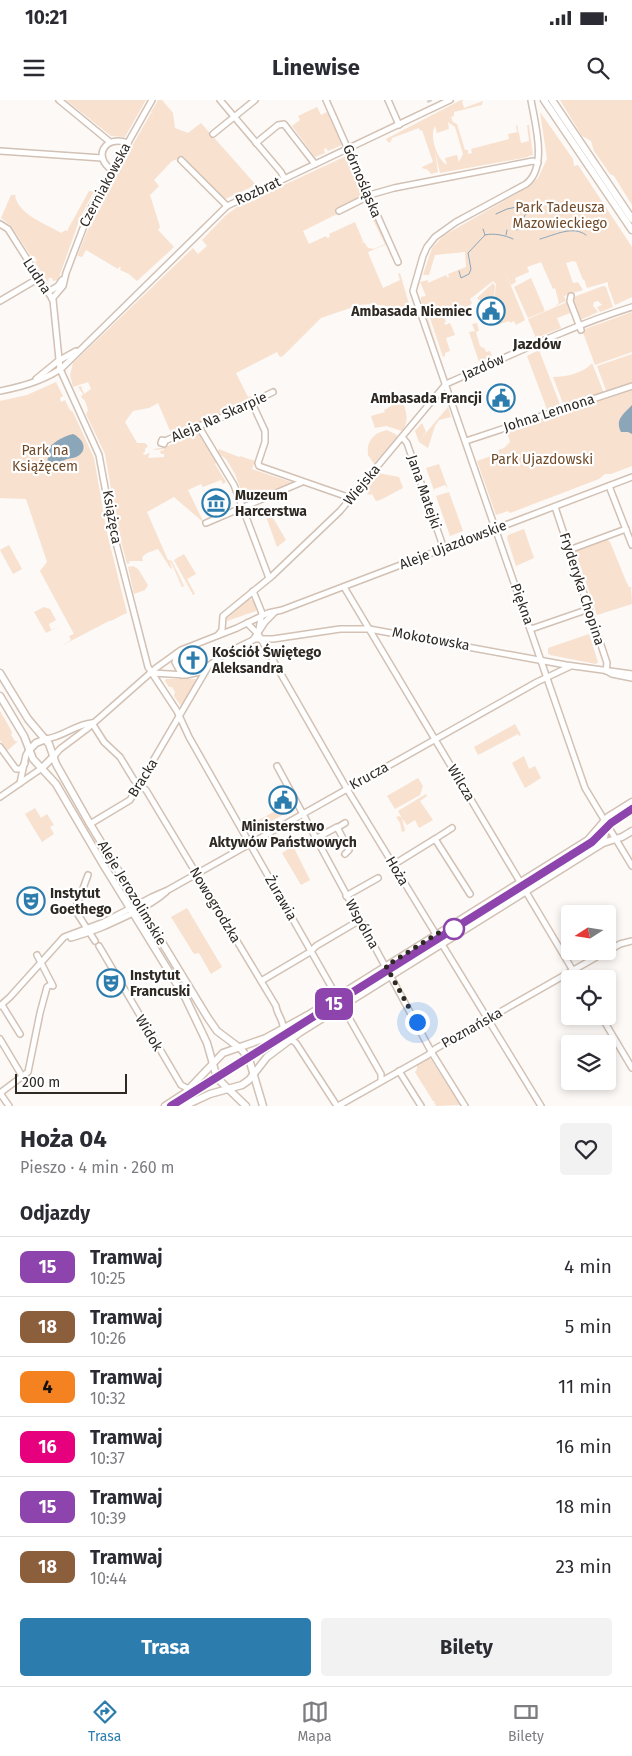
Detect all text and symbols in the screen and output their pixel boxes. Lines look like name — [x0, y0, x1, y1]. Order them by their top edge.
text: 10:21 — [25, 6, 68, 29]
icon: menu — [20, 54, 48, 82]
text: Linewise — [272, 54, 360, 81]
icon: search — [584, 54, 612, 82]
street label: Czerniakowska — [76, 140, 134, 230]
street label: Górnośląska — [339, 142, 385, 220]
street label: Rozbrat — [232, 173, 284, 209]
park label: Park Tadeusza Mazowieckiego — [513, 199, 608, 232]
street label: Ludna — [19, 255, 55, 297]
public building icon: Ambasada Niemiec — [476, 296, 506, 326]
place label: Ambasada Niemiec — [350, 303, 472, 320]
district label: Jazdów — [512, 335, 562, 353]
street label: Jazdów — [459, 350, 507, 384]
public building icon: Ambasada Francji — [486, 383, 516, 413]
street label: Aleja Na Skarpie — [168, 388, 270, 446]
place label: Ambasada Francji — [370, 390, 482, 407]
street label: Johna Lennona — [501, 390, 597, 436]
park label: Park na Książęcem — [12, 442, 78, 475]
park label: Park Ujazdowski — [491, 451, 593, 468]
street label: Jana Matejki — [403, 453, 445, 531]
street label: Wiejska — [340, 461, 384, 509]
place label: Muzeum Harcerstwa — [235, 487, 307, 520]
museum icon: Muzeum Harcerstwa — [201, 488, 231, 518]
street label: Książęca — [99, 489, 125, 545]
street label: Aleje Ujazdowskie — [397, 517, 509, 573]
street label: Fryderyka Chopina — [556, 531, 608, 647]
street label: Piękna — [507, 581, 537, 627]
street label: Mokotowska — [391, 624, 471, 654]
place label: Kościół Świętego Aleksandra — [211, 643, 321, 677]
church icon: Kościół Świętego Aleksandra — [178, 645, 208, 675]
street label: Bracka — [125, 756, 161, 800]
street label: Krucza — [347, 758, 391, 794]
street label: Wilcza — [443, 762, 479, 804]
public building icon: Ministerstwo Aktywów Państwowych — [268, 785, 298, 815]
place label: Ministerstwo Aktywów Państwowych — [208, 818, 357, 851]
street label: Aleje Jerozolimskie — [94, 837, 170, 949]
street label: Hoża — [382, 853, 412, 889]
street label: Nowogrodzka — [186, 864, 244, 946]
street label: Żurawia — [261, 872, 302, 924]
place label: Instytut Goethego — [50, 885, 112, 918]
theatre icon: Instytut Goethego — [16, 886, 46, 916]
street label: Wspólna — [341, 896, 383, 952]
north arrow — [561, 905, 616, 960]
map controls — [561, 905, 616, 1090]
unlabelled marker — [443, 918, 465, 940]
place label: Instytut Francuski — [130, 967, 190, 1000]
theatre icon: Instytut Francuski — [96, 968, 126, 998]
button: locate — [561, 970, 616, 1025]
line badge: 15 — [312, 988, 356, 1020]
text: 15 — [325, 993, 343, 1015]
street label: Poznańska — [439, 1004, 505, 1052]
your location — [405, 1010, 430, 1035]
street label: Widok — [132, 1012, 167, 1055]
button: layers — [561, 1035, 616, 1090]
scale bar — [15, 1071, 128, 1094]
text: 200 m — [22, 1074, 60, 1091]
button: heart — [560, 1123, 612, 1175]
text: Hoża 04 — [20, 1125, 107, 1153]
text: Pieszo · 4 min · 260 m — [20, 1158, 175, 1177]
text: Odjazdy — [20, 1202, 90, 1225]
text: Tramwaj — [90, 1246, 163, 1269]
text: 4 min — [564, 1255, 612, 1278]
text: 15 — [39, 1256, 57, 1278]
text: 10:25 — [90, 1269, 126, 1288]
text: Tramwaj — [90, 1306, 163, 1329]
text: 5 min — [565, 1315, 612, 1338]
text: 18 — [38, 1316, 57, 1338]
text: 10:26 — [90, 1329, 126, 1348]
text: Tramwaj — [90, 1366, 163, 1389]
text: 11 min — [558, 1375, 612, 1398]
text: 4 — [42, 1376, 53, 1398]
text: 10:32 — [90, 1389, 126, 1408]
text: Tramwaj — [90, 1426, 163, 1449]
text: 16 min — [556, 1435, 612, 1458]
text: 16 — [38, 1436, 57, 1458]
text: 10:37 — [90, 1449, 125, 1468]
text: Tramwaj — [90, 1486, 163, 1509]
text: 18 min — [555, 1495, 612, 1518]
text: 15 — [39, 1496, 57, 1518]
text: 10:39 — [90, 1509, 126, 1528]
text: Tramwaj — [90, 1546, 163, 1569]
text: 23 min — [555, 1555, 612, 1578]
text: 18 — [38, 1556, 57, 1578]
text: 10:44 — [90, 1569, 127, 1588]
button: Trasa — [20, 1618, 311, 1676]
button: Bilety — [321, 1618, 612, 1676]
tab: Trasa — [88, 1698, 121, 1745]
tab: Mapa — [297, 1698, 332, 1745]
tab: Bilety — [508, 1698, 544, 1745]

